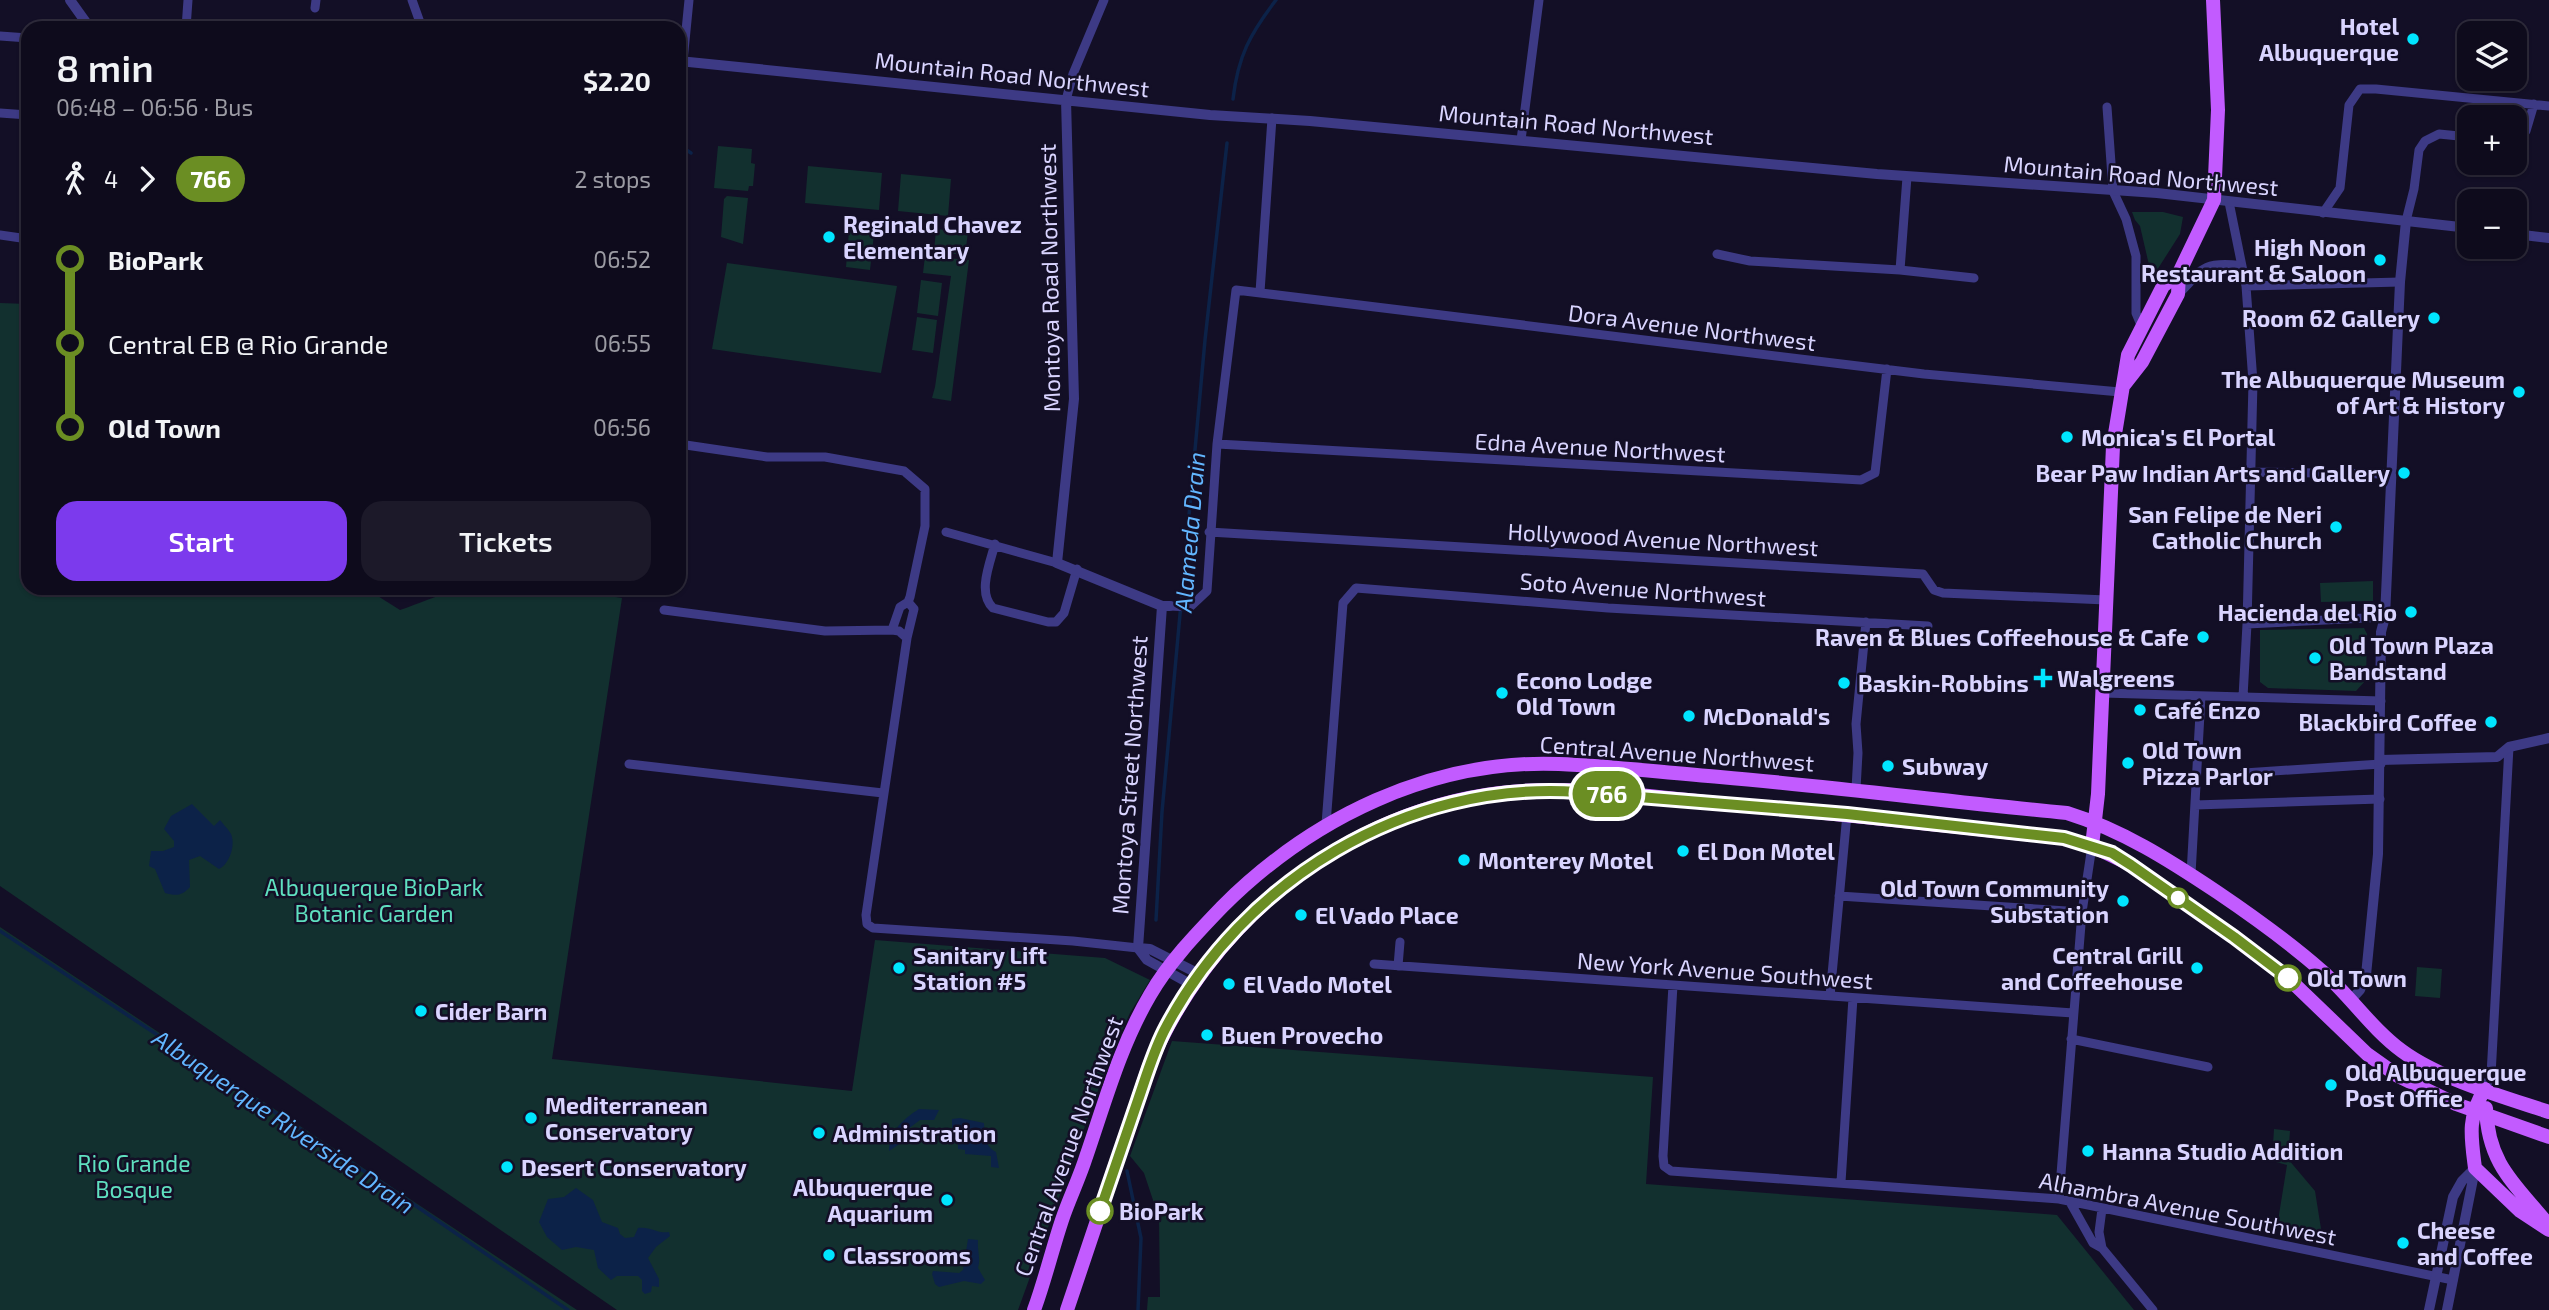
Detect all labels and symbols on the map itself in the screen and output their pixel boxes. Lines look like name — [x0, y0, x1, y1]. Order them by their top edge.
place label: Hotel Albuquerque — [2259, 12, 2399, 66]
marker: Hotel Albuquerque — [2405, 31, 2421, 47]
street label: Mountain Road Northwest — [873, 46, 1151, 102]
street label: Mountain Road Northwest — [1437, 98, 1715, 150]
street label: Montoya Road Northwest — [1033, 143, 1065, 412]
street label: Mountain Road Northwest — [2002, 149, 2280, 201]
place label: Reginald Chavez Elementary — [843, 210, 1022, 264]
marker: Reginald Chavez Elementary — [821, 229, 837, 245]
place label: High Noon Restaurant & Saloon — [2141, 233, 2366, 287]
marker: High Noon Restaurant & Saloon — [2372, 252, 2388, 268]
street label: Dora Avenue Northwest — [1567, 298, 1818, 356]
place label: Room 62 Gallery — [2242, 304, 2420, 332]
marker: Room 62 Gallery — [2426, 310, 2442, 326]
place label: The Albuquerque Museum of Art & History — [2221, 365, 2505, 419]
marker: The Albuquerque Museum of Art & History — [2511, 384, 2527, 400]
place label: Monica's El Portal — [2081, 423, 2276, 451]
street label: Edna Avenue Northwest — [1474, 426, 1726, 468]
marker: Monica's El Portal — [2059, 429, 2075, 445]
water label: Alameda Drain — [1167, 451, 1210, 614]
place label: Bear Paw Indian Arts and Gallery — [2036, 459, 2390, 487]
marker: Bear Paw Indian Arts and Gallery — [2396, 465, 2412, 481]
place label: San Felipe de Neri Catholic Church — [2128, 500, 2322, 554]
street label: Hollywood Avenue Northwest — [1507, 517, 1819, 561]
marker: San Felipe de Neri Catholic Church — [2328, 519, 2344, 535]
street label: Soto Avenue Northwest — [1519, 566, 1767, 612]
place label: Hacienda del Rio — [2218, 598, 2397, 626]
marker: Hacienda del Rio — [2403, 604, 2419, 620]
place label: Raven & Blues Coffeehouse & Cafe — [1815, 623, 2189, 651]
marker: Raven & Blues Coffeehouse & Cafe — [2195, 629, 2211, 645]
place label: Old Town Plaza Bandstand — [2329, 631, 2494, 685]
street label: Montoya Street Northwest — [1105, 634, 1153, 915]
marker: Old Town Plaza Bandstand — [2307, 650, 2323, 666]
place label: Walgreens — [2057, 664, 2175, 692]
place label: Econo Lodge Old Town — [1516, 666, 1653, 720]
place label: Baskin-Robbins — [1858, 669, 2029, 697]
marker: Walgreens — [2035, 670, 2051, 686]
marker: Baskin-Robbins — [1836, 675, 1852, 691]
marker: Econo Lodge Old Town — [1494, 685, 1510, 701]
place label: Café Enzo — [2154, 696, 2260, 724]
place label: McDonald's — [1703, 702, 1830, 730]
marker: Café Enzo — [2132, 702, 2148, 718]
marker: McDonald's — [1681, 708, 1697, 724]
place label: Blackbird Coffee — [2298, 708, 2477, 736]
marker: Blackbird Coffee — [2483, 714, 2499, 730]
street label: Central Avenue Northwest — [1539, 729, 1815, 777]
place label: Old Town Pizza Parlor — [2142, 736, 2273, 790]
place label: Subway — [1902, 752, 1988, 780]
marker: Old Town Pizza Parlor — [2120, 755, 2136, 771]
marker: Subway — [1880, 758, 1896, 774]
line badge: 766 — [1567, 771, 1647, 817]
place label: El Don Motel — [1697, 837, 1835, 865]
marker: El Don Motel — [1675, 843, 1691, 859]
place label: Monterey Motel — [1478, 846, 1654, 874]
marker: Monterey Motel — [1456, 852, 1472, 868]
park label: Albuquerque BioPark Botanic Garden — [265, 873, 484, 927]
place label: Old Town Community Substation — [1880, 874, 2109, 928]
unlabelled marker — [2168, 888, 2188, 908]
marker: Old Town Community Substation — [2115, 893, 2131, 909]
place label: El Vado Place — [1315, 901, 1459, 929]
marker: El Vado Place — [1293, 907, 1309, 923]
place label: Sanitary Lift Station #5 — [913, 941, 1047, 995]
place label: Central Grill and Coffeehouse — [2001, 941, 2183, 995]
street label: New York Avenue Southwest — [1576, 946, 1874, 994]
marker: Sanitary Lift Station #5 — [891, 960, 907, 976]
marker: Central Grill and Coffeehouse — [2189, 960, 2205, 976]
place label: Old Town — [2307, 964, 2407, 992]
marker: Old Town — [2275, 965, 2301, 991]
place label: El Vado Motel — [1243, 970, 1392, 998]
marker: El Vado Motel — [1221, 976, 1237, 992]
place label: Cider Barn — [435, 997, 547, 1025]
marker: Cider Barn — [413, 1003, 429, 1019]
street label: Central Avenue Northwest — [1008, 1012, 1128, 1280]
place label: Buen Provecho — [1221, 1021, 1383, 1049]
water label: Albuquerque Riverside Drain — [147, 1022, 420, 1219]
marker: Buen Provecho — [1199, 1027, 1215, 1043]
place label: Old Albuquerque Post Office — [2345, 1058, 2527, 1112]
marker: Old Albuquerque Post Office — [2323, 1077, 2339, 1093]
place label: Mediterranean Conservatory — [545, 1091, 708, 1145]
marker: Mediterranean Conservatory — [523, 1110, 539, 1126]
place label: Administration — [833, 1119, 996, 1147]
marker: Administration — [811, 1125, 827, 1141]
place label: Hanna Studio Addition — [2102, 1137, 2343, 1165]
marker: Hanna Studio Addition — [2080, 1143, 2096, 1159]
park label: Rio Grande Bosque — [77, 1149, 191, 1203]
place label: Desert Conservatory — [521, 1153, 747, 1181]
marker: Desert Conservatory — [499, 1159, 515, 1175]
street label: Alhambra Avenue Southwest — [2037, 1165, 2339, 1251]
place label: Albuquerque Aquarium — [793, 1173, 933, 1227]
marker: Albuquerque Aquarium — [939, 1192, 955, 1208]
place label: BioPark — [1119, 1197, 1204, 1225]
marker: BioPark — [1087, 1198, 1113, 1224]
place label: Cheese and Coffee — [2417, 1216, 2533, 1270]
marker: Cheese and Coffee — [2395, 1235, 2411, 1251]
place label: Classrooms — [843, 1241, 971, 1269]
marker: Classrooms — [821, 1247, 837, 1263]

